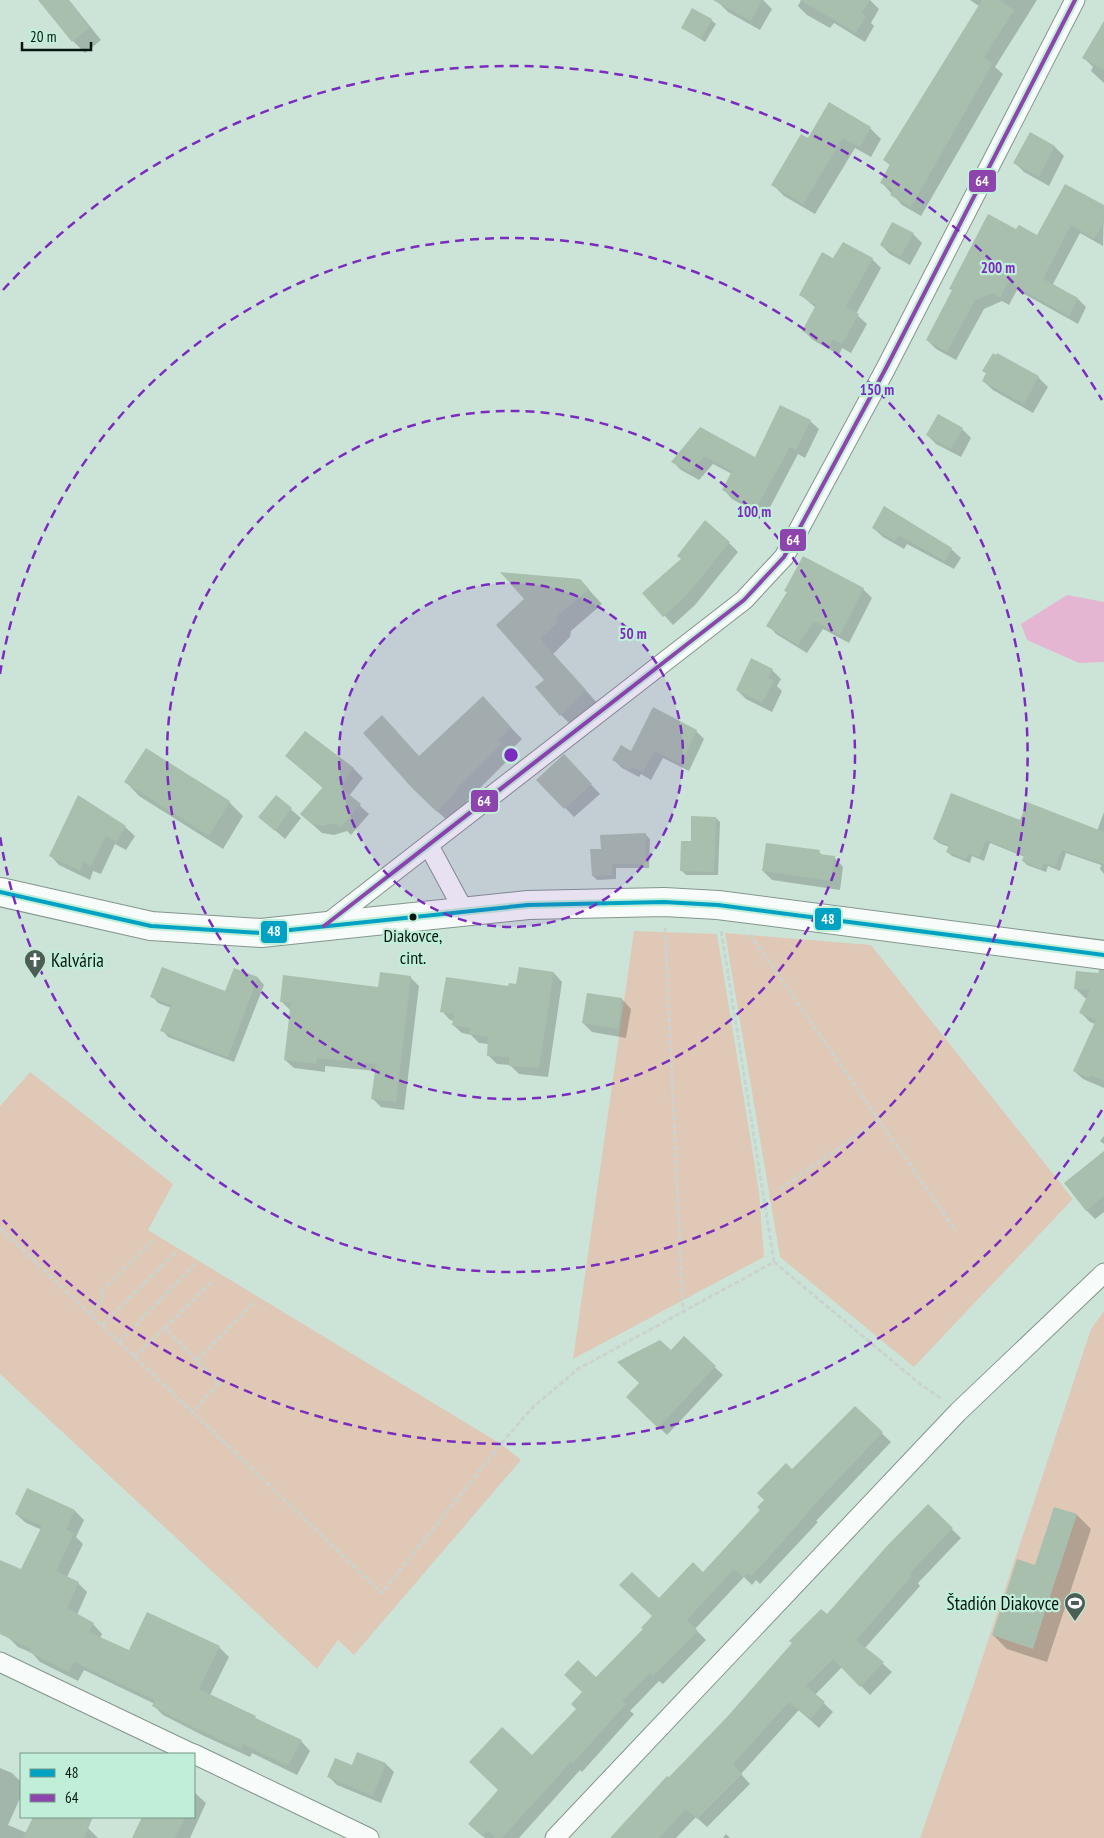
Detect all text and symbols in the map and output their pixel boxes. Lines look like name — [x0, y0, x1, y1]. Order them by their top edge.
scale bar — [22, 20, 91, 52]
text: 20 m — [30, 27, 56, 46]
line badge: 64 — [968, 169, 997, 193]
text: 64 — [975, 172, 989, 190]
text: 200 m — [981, 258, 1015, 277]
text: 150 m — [860, 380, 894, 399]
text: 100 m — [737, 502, 771, 521]
line badge: 64 — [779, 528, 807, 552]
text: 64 — [786, 531, 800, 549]
text: 50 m — [619, 624, 647, 643]
centre of rings — [502, 746, 520, 764]
line badge: 64 — [470, 789, 499, 813]
text: 64 — [477, 792, 491, 810]
line badge: 48 — [814, 907, 842, 931]
text: 48 — [821, 910, 835, 928]
marker: Diakovce, cint. — [408, 912, 418, 922]
line badge: 48 — [260, 920, 288, 944]
text: 48 — [267, 922, 281, 940]
place label: Diakovce, cint. — [384, 924, 442, 969]
church icon: Kalvária — [23, 948, 47, 979]
place label: Kalvária — [51, 948, 104, 972]
place label: Štadión Diakovce — [947, 1591, 1059, 1615]
sports icon: Štadión Diakovce — [1063, 1591, 1087, 1622]
legend — [20, 1753, 195, 1818]
text: 48 — [65, 1763, 79, 1782]
text: 64 — [65, 1788, 79, 1807]

